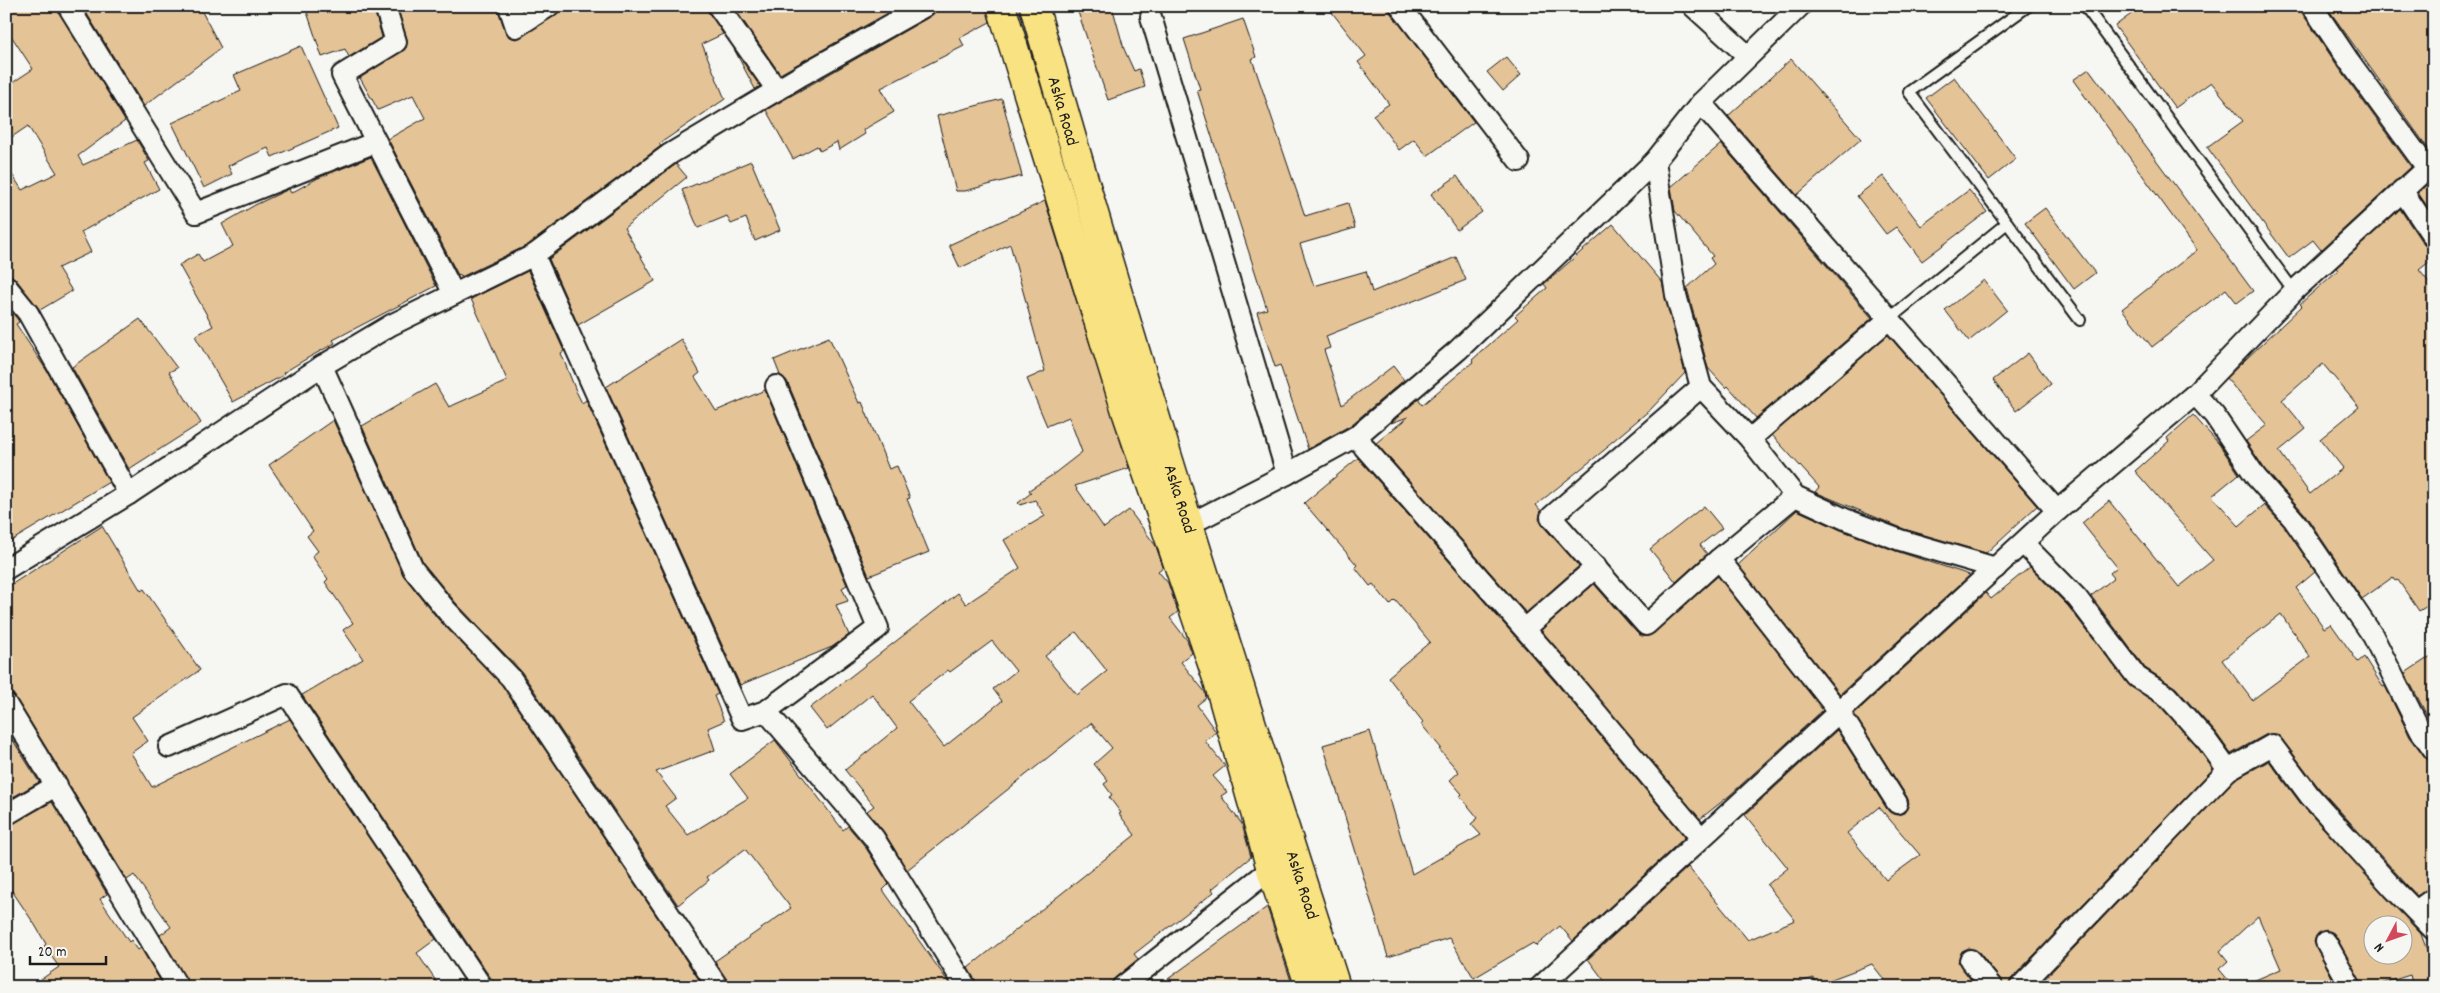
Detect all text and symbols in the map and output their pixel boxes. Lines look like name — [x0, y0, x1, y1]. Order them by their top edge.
street label: Aska Road — [1040, 74, 1083, 149]
street label: Aska Road — [1156, 462, 1201, 537]
street label: Aska Road — [1278, 848, 1323, 923]
north arrow — [2362, 916, 2412, 966]
scale bar — [30, 933, 106, 965]
text: N — [2370, 938, 2390, 956]
text: 20 m — [38, 942, 66, 964]

